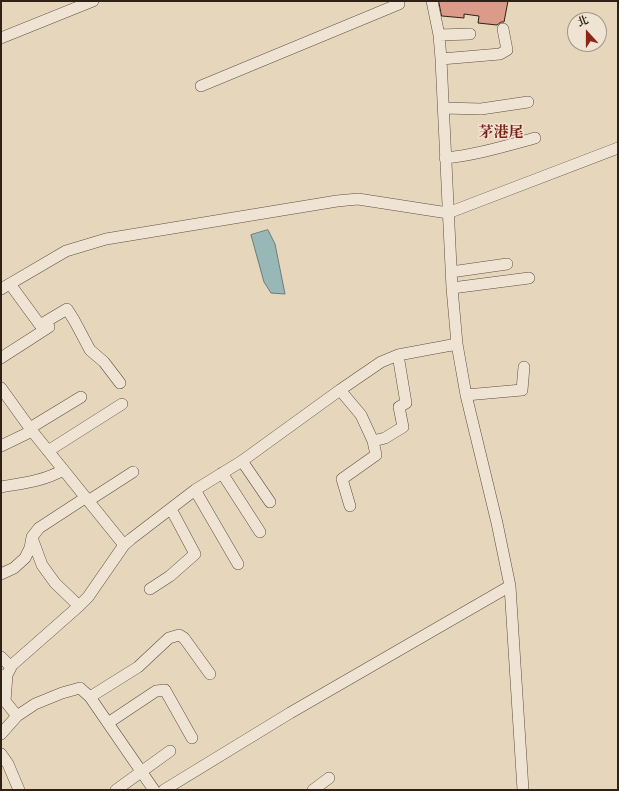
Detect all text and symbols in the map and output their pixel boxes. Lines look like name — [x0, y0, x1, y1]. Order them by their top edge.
north arrow — [567, 12, 607, 52]
text: 北 — [575, 13, 591, 30]
district label: 茅港尾 — [479, 124, 523, 142]

